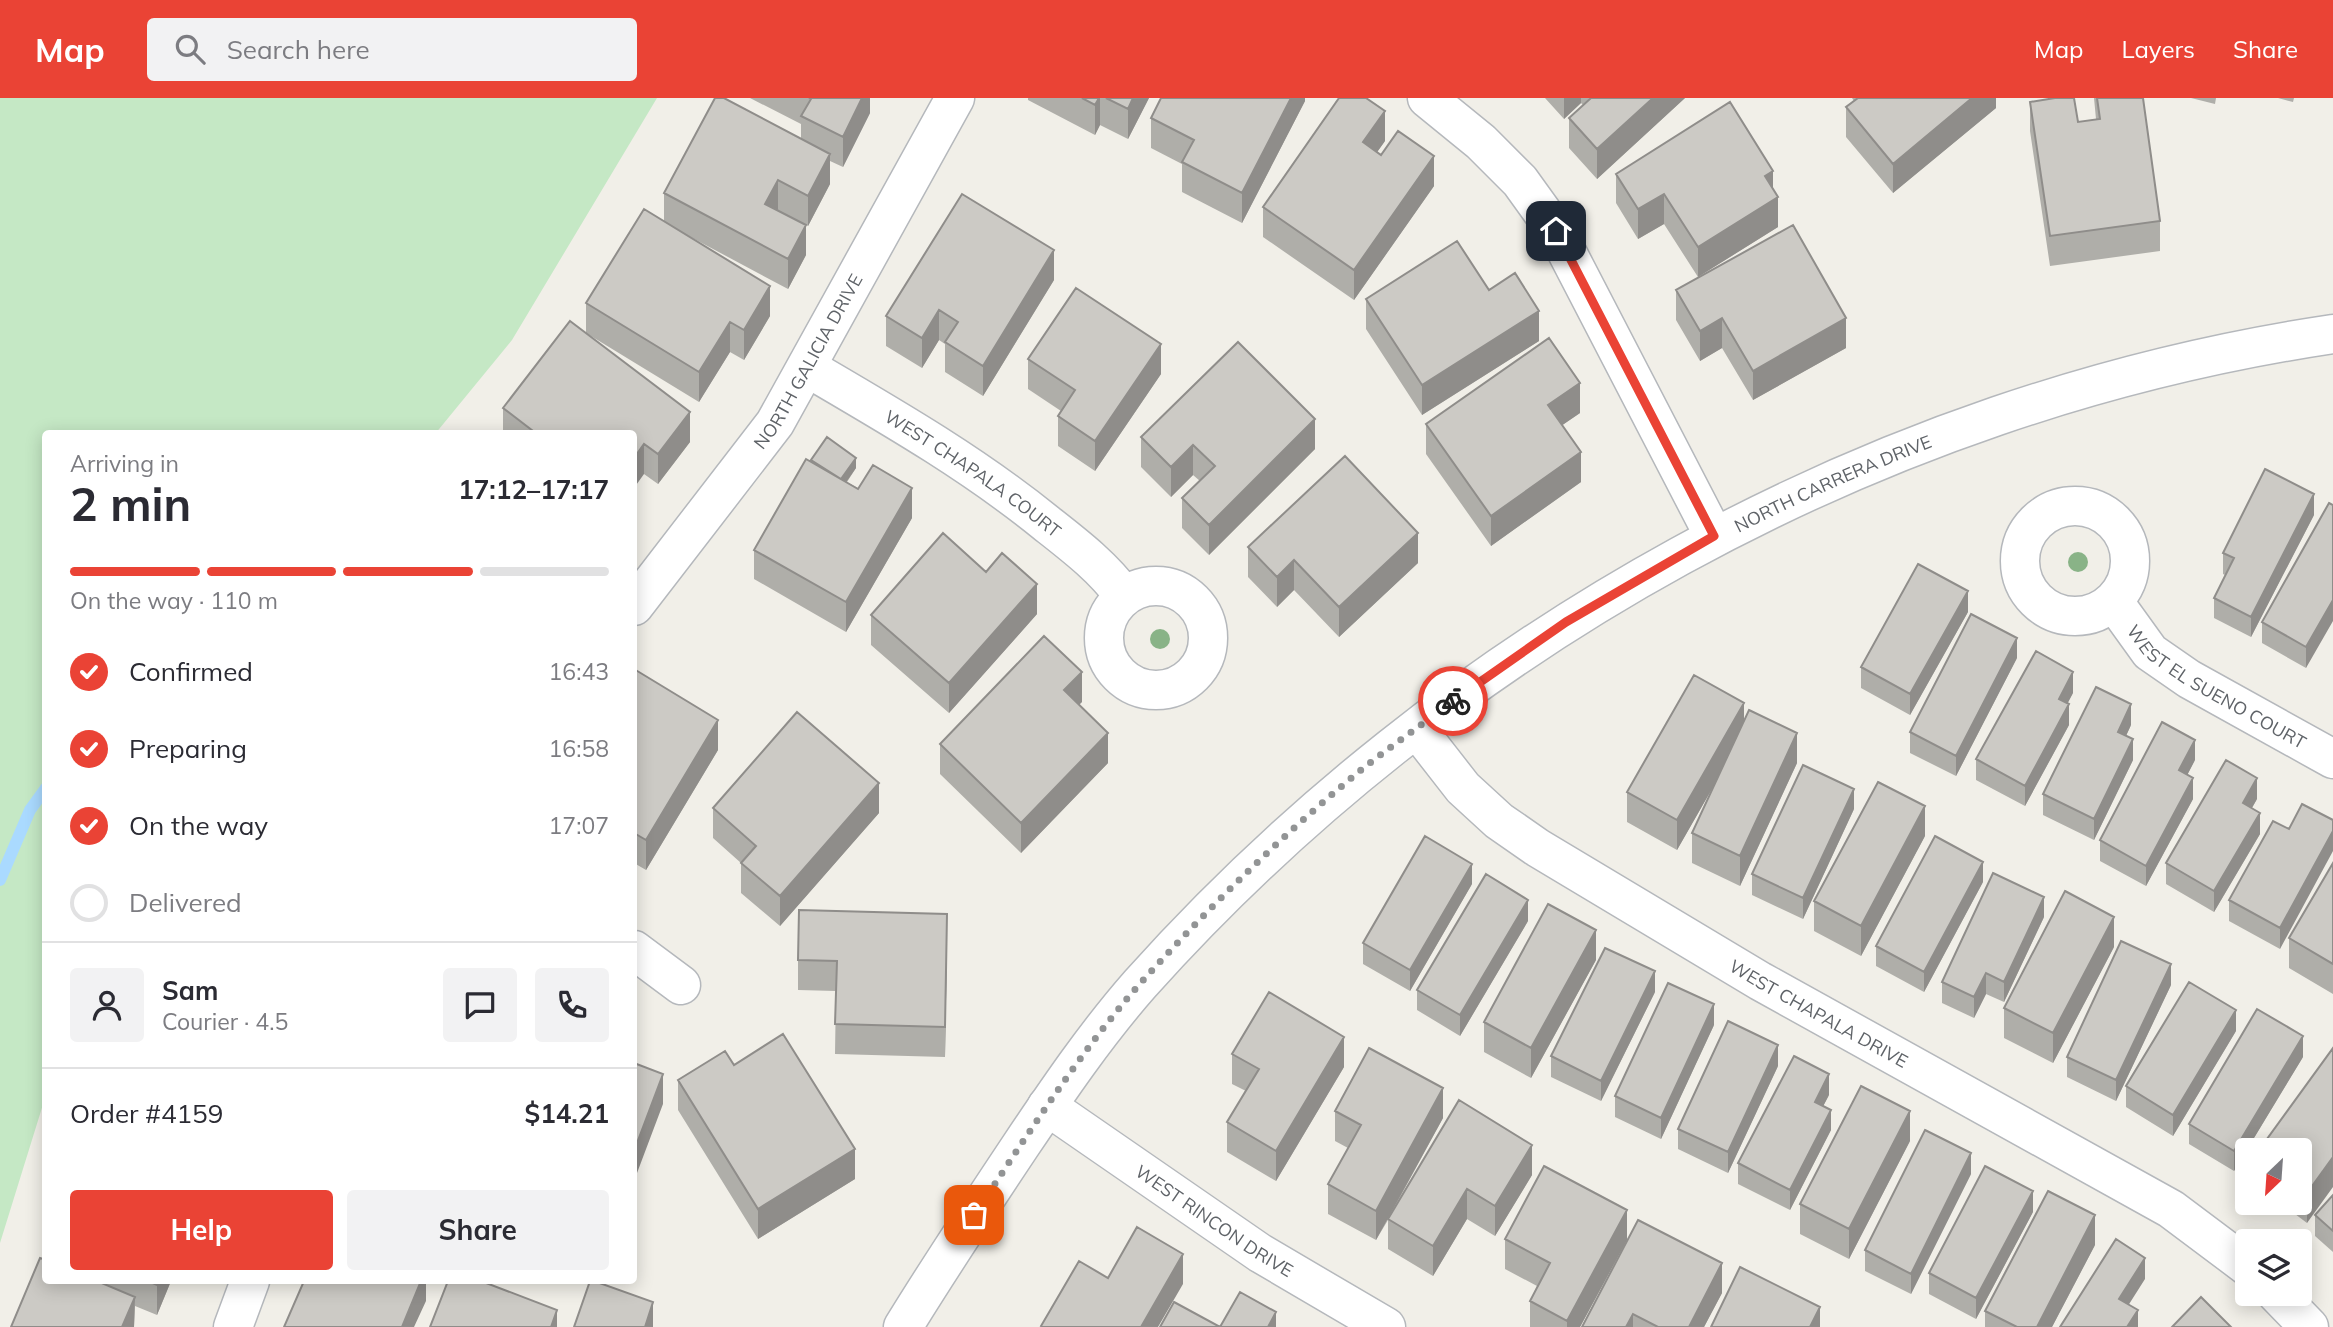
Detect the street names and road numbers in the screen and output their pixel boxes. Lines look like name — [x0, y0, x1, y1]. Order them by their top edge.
street label: NORTH GALICIA DRIVE — [748, 269, 867, 453]
street label: WEST CHAPALA COURT — [881, 405, 1066, 542]
street label: NORTH CARRERA DRIVE — [1730, 429, 1935, 537]
street label: WEST EL SUENO COURT — [2122, 620, 2311, 753]
street label: WEST CHAPALA DRIVE — [1725, 954, 1912, 1072]
street label: WEST RINCON DRIVE — [1131, 1159, 1298, 1282]

